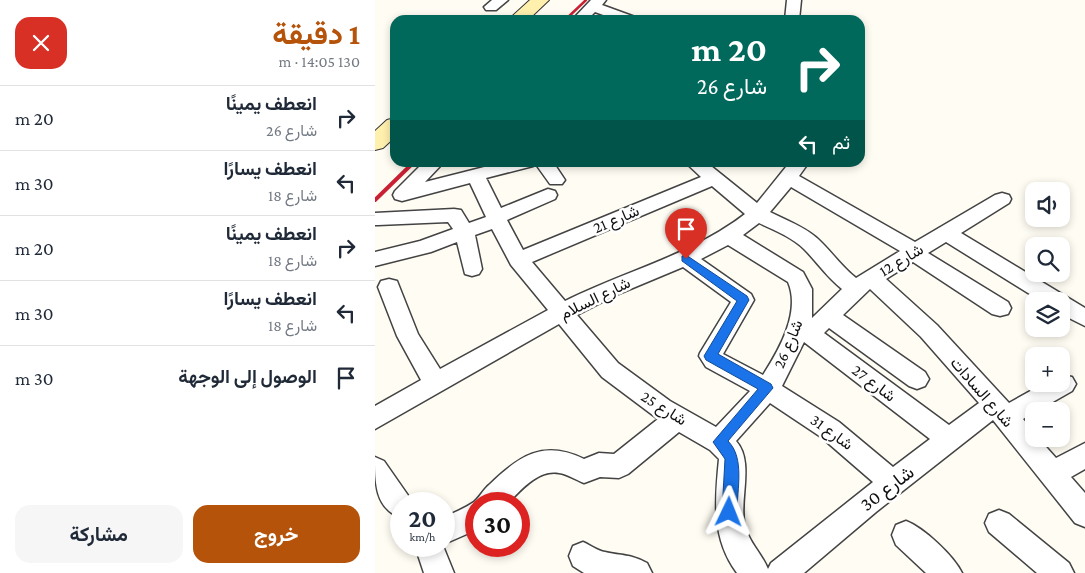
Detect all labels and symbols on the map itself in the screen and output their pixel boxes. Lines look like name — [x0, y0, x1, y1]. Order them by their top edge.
street label: شارع 21 — [591, 202, 643, 239]
pin — [665, 208, 707, 259]
street label: شارع 12 — [876, 240, 928, 282]
street label: شارع السلام — [557, 274, 634, 325]
street label: شارع 26 — [770, 317, 809, 372]
street label: شارع السادات — [945, 354, 1017, 432]
street label: شارع 27 — [847, 361, 899, 407]
street label: شارع 25 — [637, 387, 690, 431]
street label: شارع 31 — [806, 411, 856, 455]
street label: شارع 30 — [856, 461, 919, 517]
position arrow — [702, 485, 754, 537]
speed limit sign: 30 — [465, 492, 530, 557]

